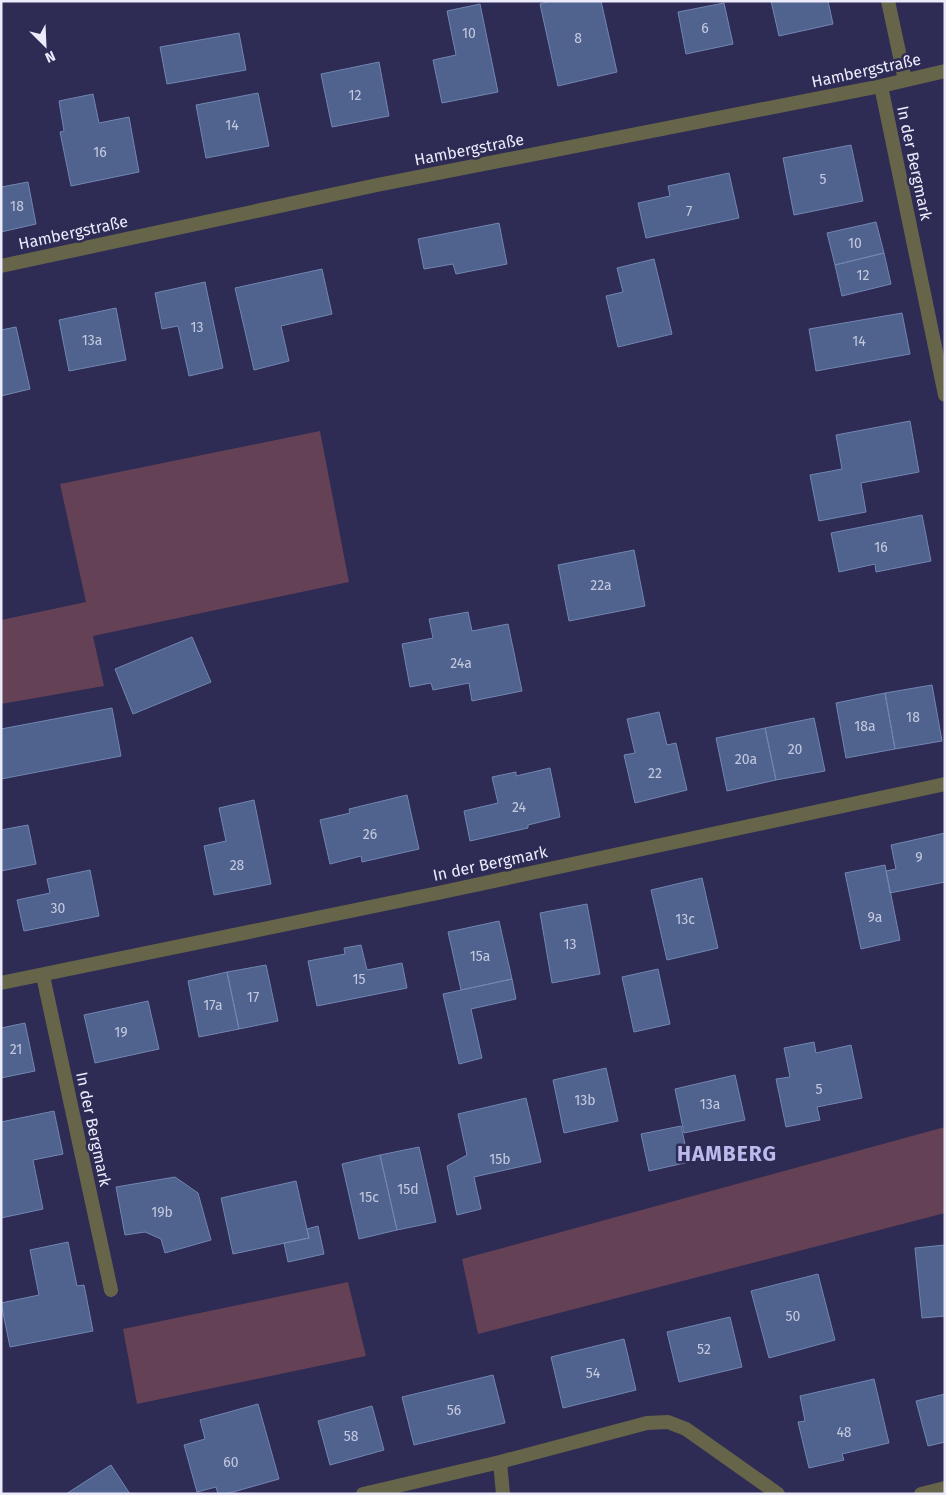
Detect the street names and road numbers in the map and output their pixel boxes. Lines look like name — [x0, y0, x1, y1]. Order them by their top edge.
street label: Hambergstraße — [810, 50, 923, 91]
street label: In der Bergmark — [893, 104, 936, 223]
street label: Hambergstraße — [413, 130, 526, 169]
street label: Hambergstraße — [17, 212, 130, 253]
street label: In der Bergmark — [431, 842, 550, 885]
street label: In der Bergmark — [72, 1070, 115, 1189]

